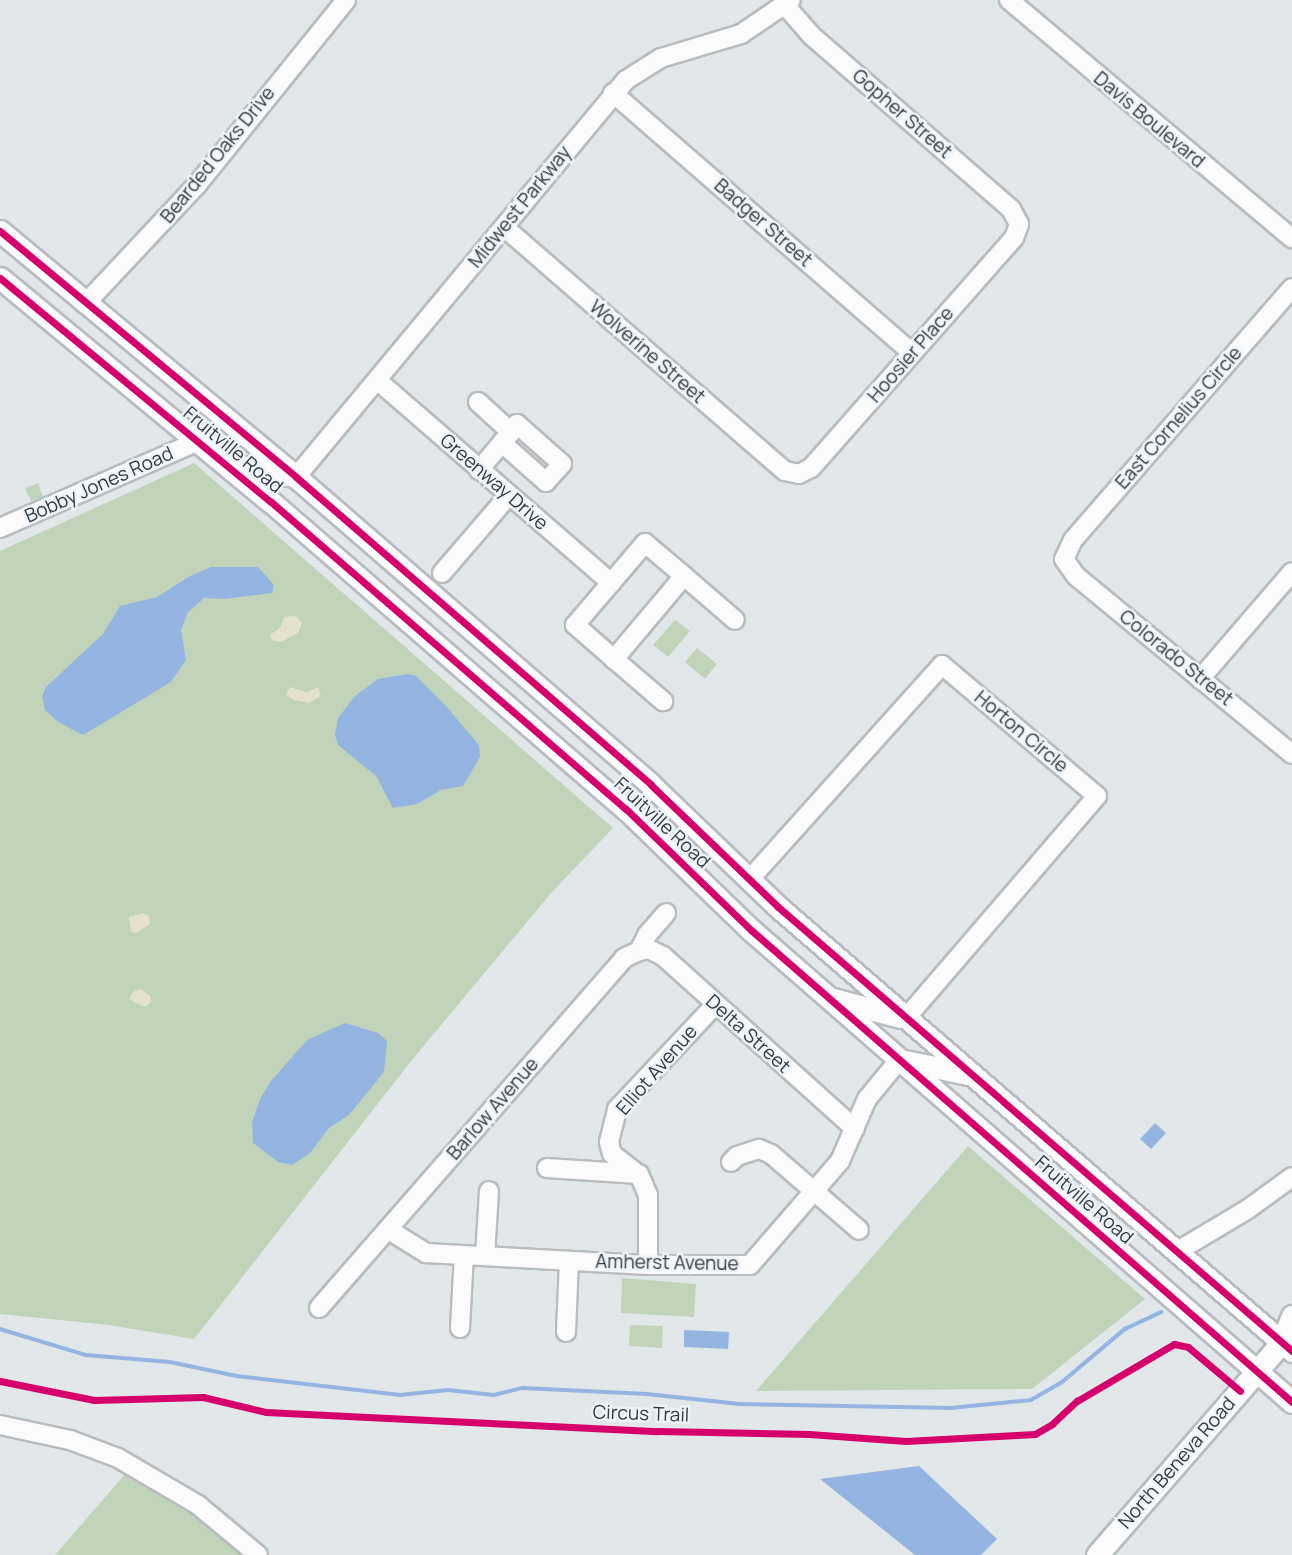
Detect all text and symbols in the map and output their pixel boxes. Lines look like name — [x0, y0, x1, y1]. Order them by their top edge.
street label: Gopher Street — [847, 64, 957, 164]
street label: Davis Boulevard — [1089, 67, 1209, 173]
street label: Bearded Oaks Drive — [156, 82, 280, 228]
street label: Midwest Parkway — [464, 141, 576, 273]
street label: Badger Street — [709, 174, 817, 272]
street label: Wolverine Street — [584, 296, 710, 408]
street label: Hoosier Place — [863, 302, 959, 408]
street label: East Cornelius Circle — [1111, 342, 1247, 494]
street label: Fruitville Road — [179, 402, 287, 498]
street label: Greenway Drive — [435, 429, 553, 535]
street label: Bobby Jones Road — [21, 442, 177, 528]
street label: Colorado Street — [1115, 605, 1237, 711]
street label: Horton Circle — [970, 686, 1072, 778]
street label: Fruitville Road — [609, 773, 715, 873]
street label: Delta Street — [701, 990, 795, 1078]
street label: Elliot Avenue — [612, 1020, 702, 1120]
street label: Barlow Avenue — [442, 1053, 544, 1165]
street label: Fruitville Road — [1030, 1151, 1138, 1249]
street label: Amherst Avenue — [595, 1250, 739, 1276]
street label: North Beneva Road — [1114, 1393, 1240, 1533]
street label: Circus Trail — [592, 1401, 690, 1427]

